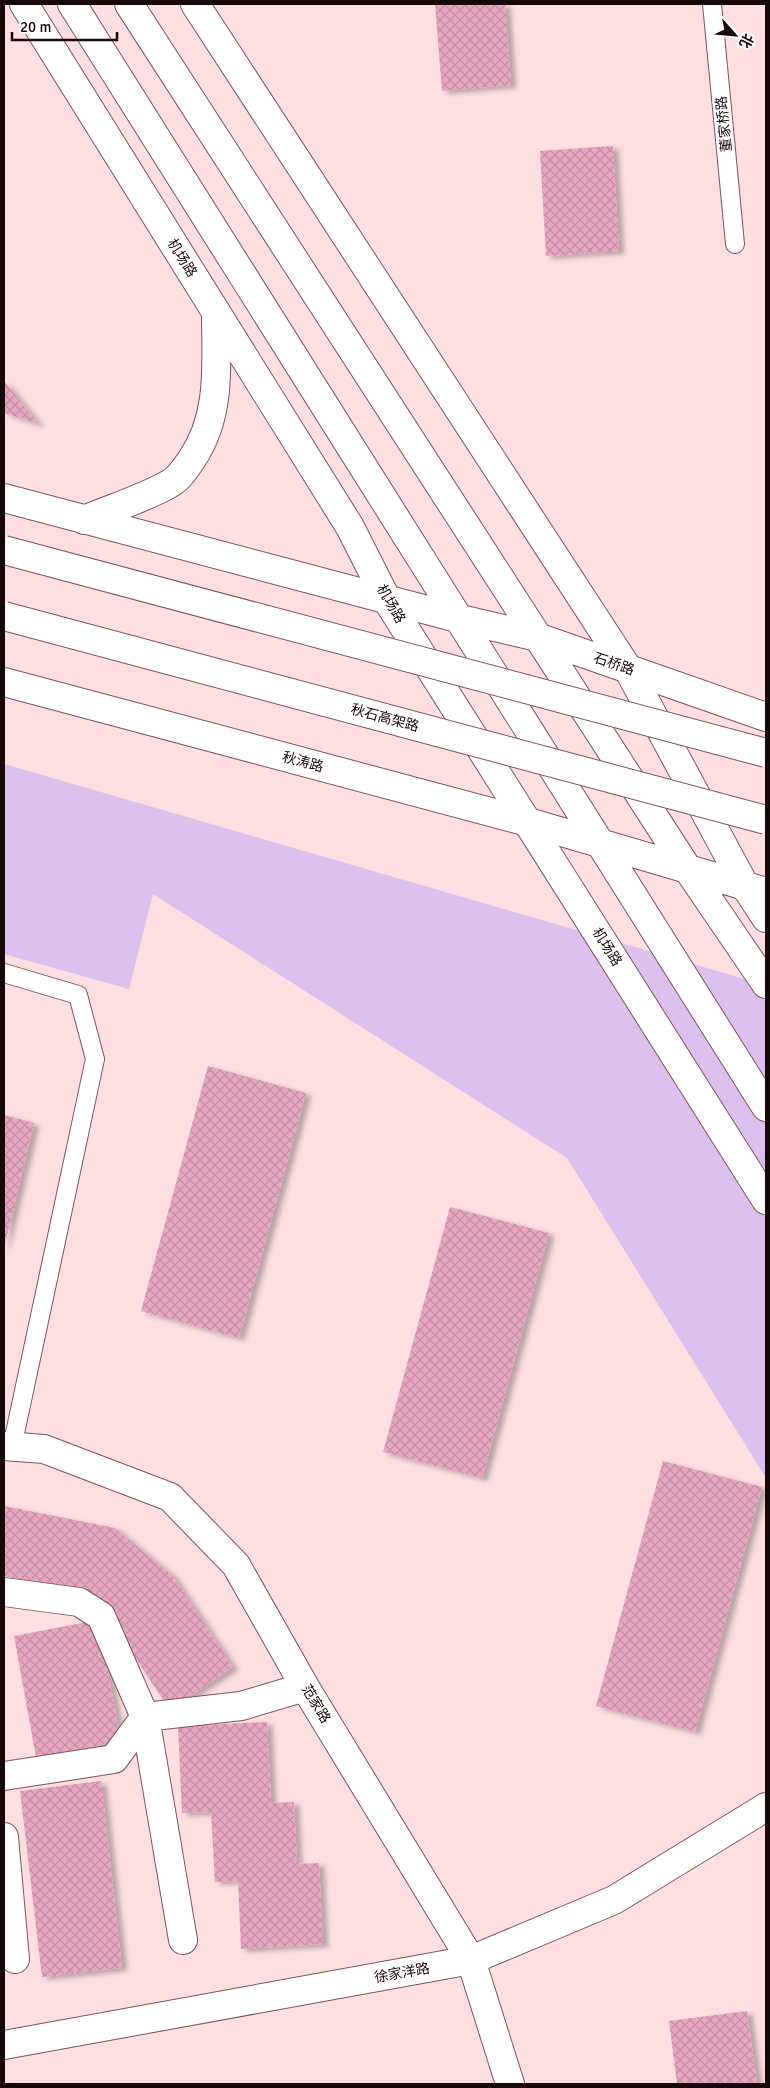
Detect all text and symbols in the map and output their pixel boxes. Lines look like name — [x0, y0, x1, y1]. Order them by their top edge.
scale bar — [12, 10, 118, 42]
north arrow — [710, 10, 760, 60]
text: 20 m — [20, 18, 51, 36]
text: 北 — [735, 31, 757, 51]
street label: 董家桥路 — [713, 95, 735, 153]
street label: 机场路 — [164, 236, 200, 280]
street label: 机场路 — [373, 582, 409, 626]
street label: 石桥路 — [591, 649, 637, 679]
street label: 秋石高架路 — [349, 701, 421, 735]
street label: 秋涛路 — [281, 748, 325, 776]
street label: 机场路 — [589, 925, 625, 969]
street label: 范家路 — [298, 1682, 334, 1726]
street label: 徐家洋路 — [373, 1960, 431, 1986]

